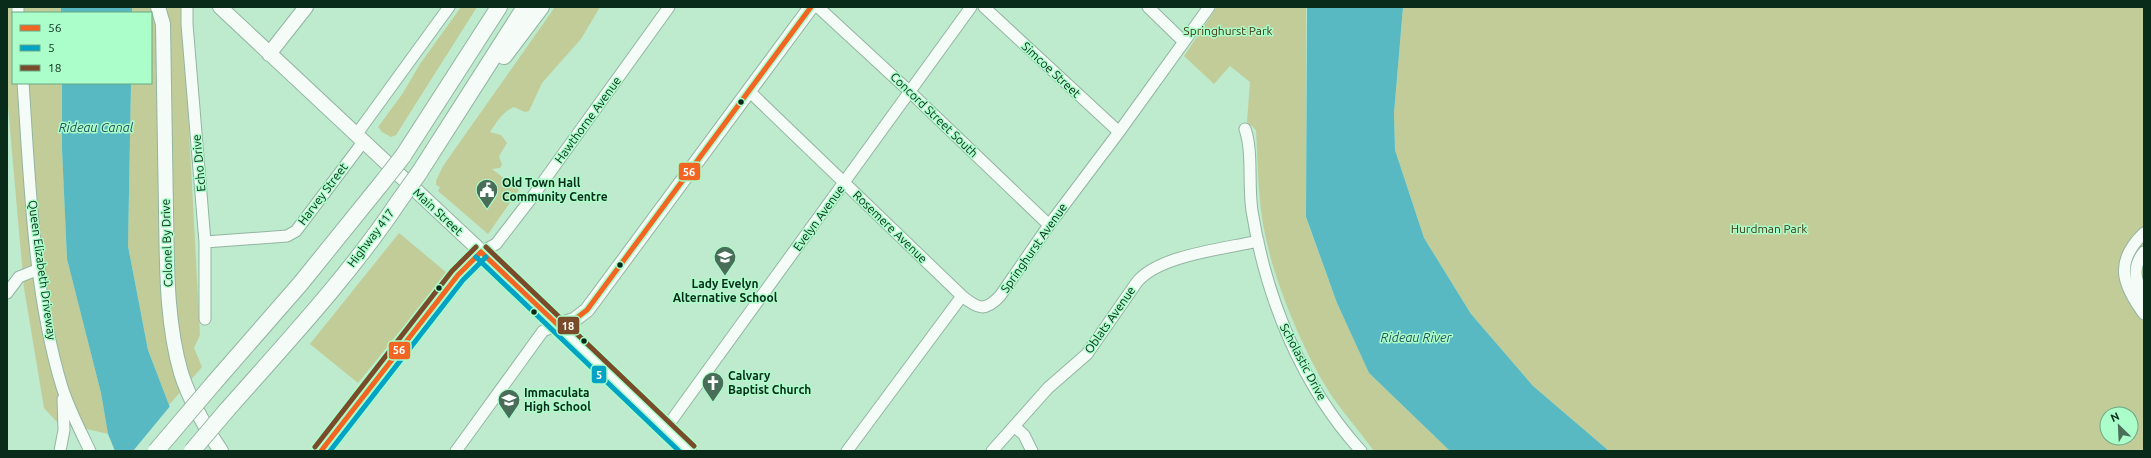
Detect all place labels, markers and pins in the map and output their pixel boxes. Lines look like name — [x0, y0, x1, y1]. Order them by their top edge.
unlabelled marker — [736, 97, 746, 107]
place label: Old Town Hall Community Centre — [502, 176, 608, 203]
public building icon: Old Town Hall Community Centre — [474, 177, 500, 210]
school or university icon: Lady Evelyn Alternative School — [712, 244, 738, 277]
unlabelled marker — [615, 260, 625, 270]
place label: Lady Evelyn Alternative School — [673, 277, 778, 304]
unlabelled marker — [434, 283, 444, 293]
unlabelled marker — [529, 307, 539, 317]
unlabelled marker — [579, 336, 589, 346]
place label: Calvary Baptist Church — [728, 369, 811, 396]
church icon: Calvary Baptist Church — [700, 370, 726, 403]
place label: Immaculata High School — [524, 386, 591, 413]
school or university icon: Immaculata High School — [496, 387, 522, 420]

